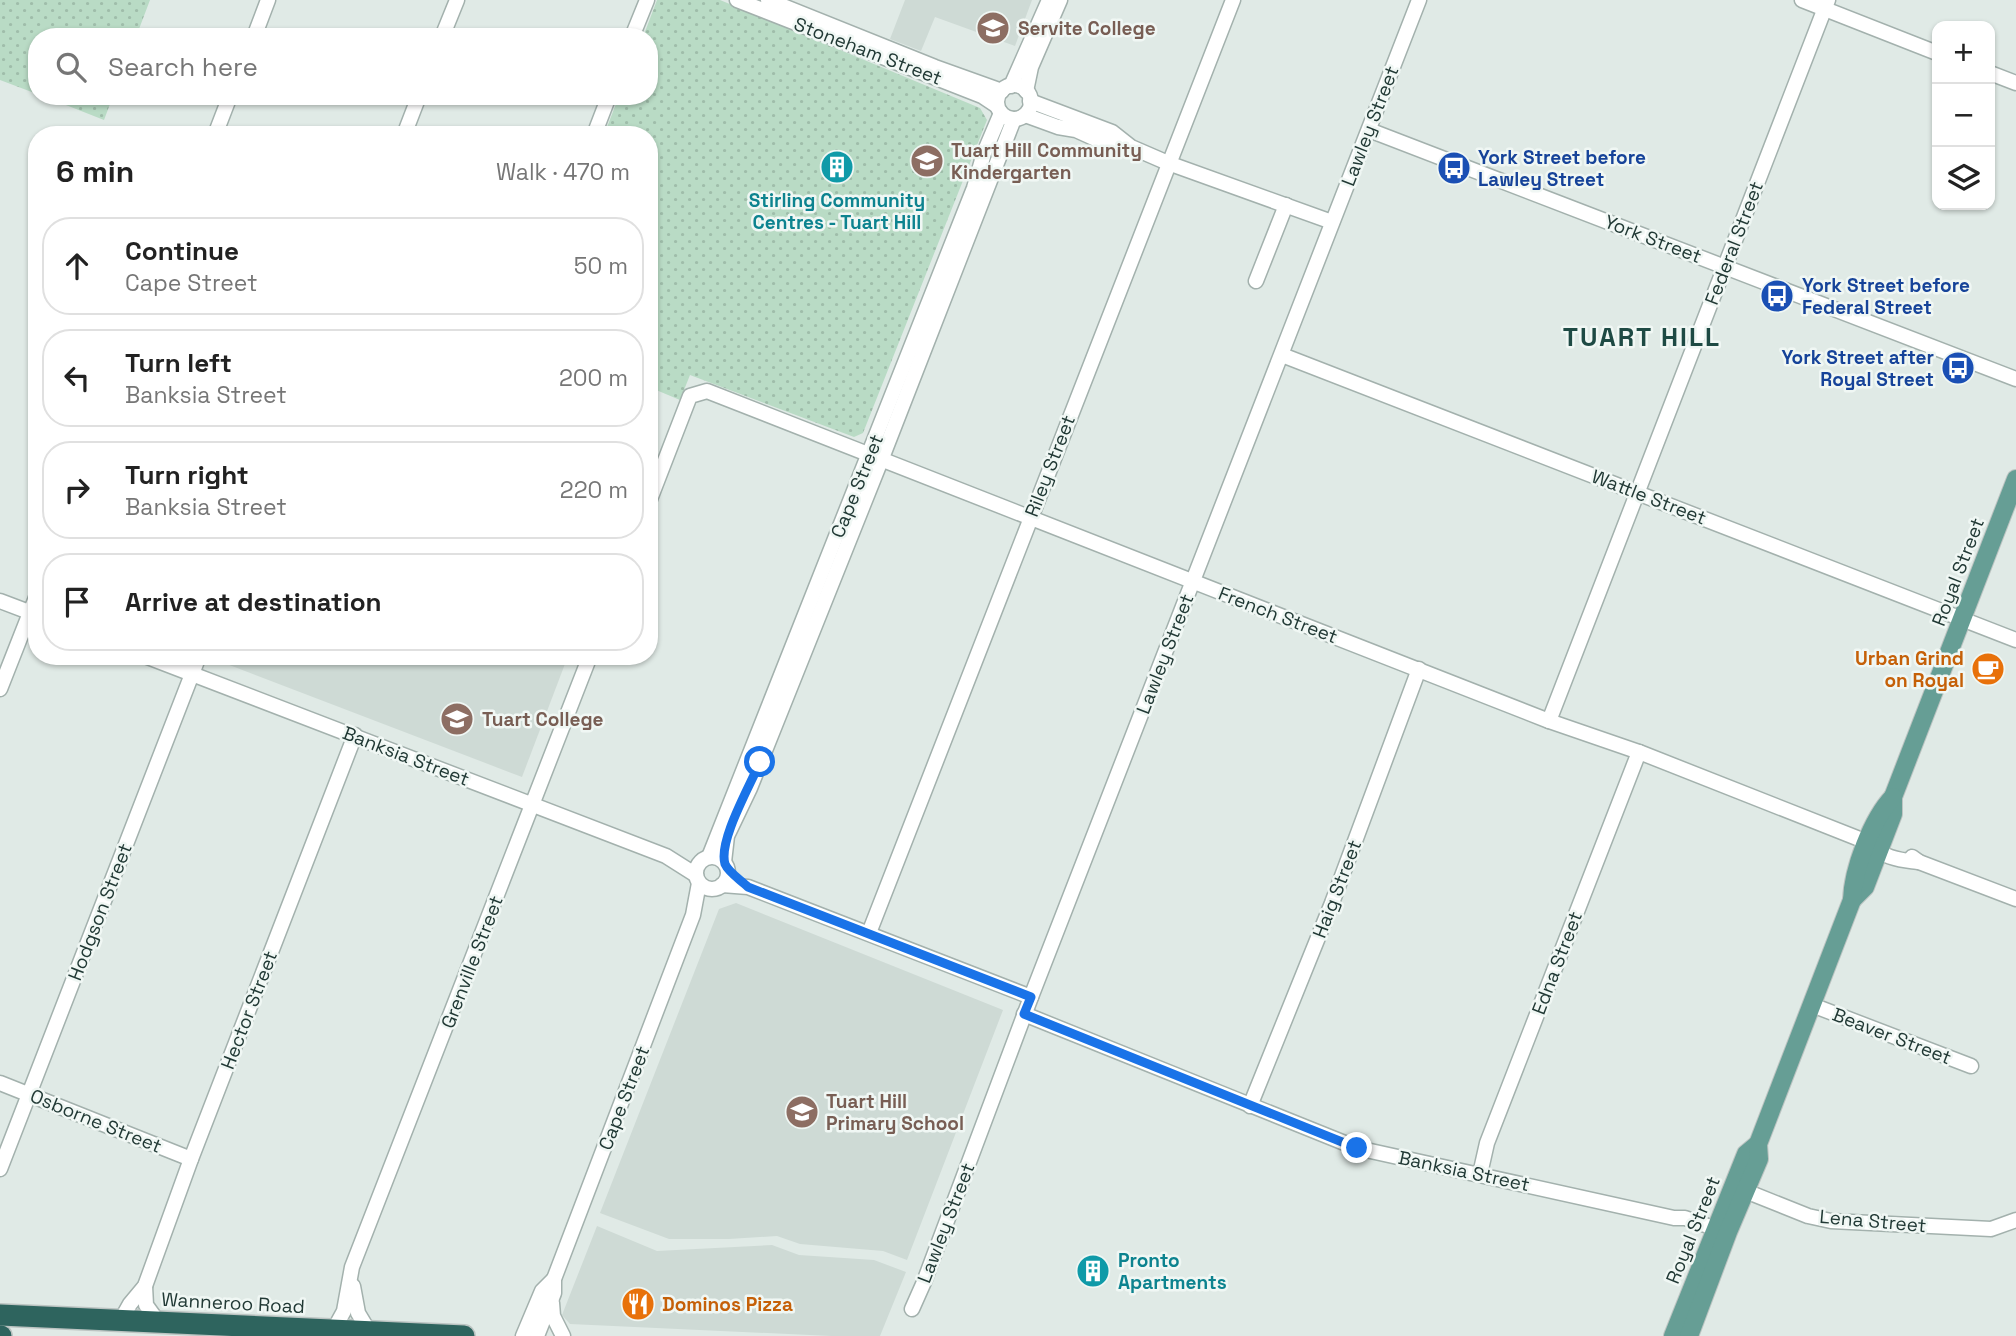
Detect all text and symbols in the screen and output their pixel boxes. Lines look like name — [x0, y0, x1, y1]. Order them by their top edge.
school or university icon: Servite College — [974, 9, 1012, 47]
street label: Stoneham Street — [790, 11, 946, 91]
place label: Servite College — [1018, 16, 1156, 41]
map controls — [1932, 21, 1995, 210]
button: + — [1932, 21, 1995, 84]
search box — [28, 28, 658, 105]
icon: search — [52, 48, 90, 86]
text: Search here — [108, 50, 258, 84]
street label: Lawley Street — [1336, 62, 1404, 190]
button: − — [1932, 84, 1995, 147]
place label: Tuart Hill Community Kindergarten — [951, 138, 1142, 185]
school or university icon: Tuart Hill Community Kindergarten — [908, 142, 946, 180]
place label: York Street before Lawley Street — [1478, 145, 1646, 192]
button: layers — [1932, 147, 1995, 210]
building icon: Stirling Community Centres - Tuart Hill — [818, 148, 856, 186]
bus stop icon: York Street before Lawley Street — [1435, 149, 1473, 187]
text: 6 min — [56, 152, 134, 191]
text: Walk · 470 m — [496, 157, 630, 187]
street label: Federal Street — [1699, 178, 1769, 308]
place label: Stirling Community Centres - Tuart Hill — [749, 188, 925, 235]
street label: York Street — [1601, 209, 1705, 269]
text: Continue — [125, 234, 239, 268]
icon: ahead — [58, 247, 96, 285]
text: 50 m — [574, 251, 628, 281]
text: Cape Street — [125, 268, 258, 298]
place label: York Street before Federal Street — [1802, 273, 1970, 320]
bus stop icon: York Street before Federal Street — [1758, 277, 1796, 315]
district label: TUART HILL — [1563, 320, 1721, 354]
place label: York Street after Royal Street — [1781, 345, 1934, 392]
text: Turn left — [125, 346, 232, 380]
bus stop icon: York Street after Royal Street — [1939, 349, 1977, 387]
icon: left — [58, 359, 96, 397]
text: 200 m — [559, 363, 628, 393]
text: Banksia Street — [125, 380, 287, 410]
street label: Riley Street — [1019, 412, 1081, 520]
street label: Cape Street — [825, 431, 889, 541]
text: Turn right — [125, 458, 249, 492]
street label: Wattle Street — [1588, 464, 1710, 530]
icon: right — [58, 471, 96, 509]
text: 220 m — [560, 475, 628, 505]
text: Banksia Street — [125, 492, 287, 522]
street label: Royal Street — [1926, 514, 1990, 630]
street label: French Street — [1215, 581, 1341, 649]
icon: arrive — [58, 583, 96, 621]
text: Arrive at destination — [125, 585, 382, 619]
street label: Lawley Street — [1131, 590, 1199, 718]
place label: Urban Grind on Royal — [1855, 646, 1964, 693]
cafe icon: Urban Grind on Royal — [1969, 650, 2007, 688]
school or university icon: Tuart College — [438, 700, 476, 738]
place label: Tuart College — [482, 707, 604, 732]
street label: Banksia Street — [339, 720, 473, 792]
route start — [744, 746, 775, 777]
street label: Haig Street — [1307, 836, 1367, 942]
street label: Hodgson Street — [62, 840, 138, 984]
street label: Grenville Street — [435, 892, 509, 1032]
street label: Edna Street — [1526, 908, 1588, 1018]
street label: Hector Street — [215, 947, 283, 1073]
street label: Beaver Street — [1829, 1002, 1955, 1070]
street label: Cape Street — [593, 1042, 655, 1154]
street label: Osborne Street — [27, 1083, 165, 1159]
place label: Tuart Hill Primary School — [826, 1089, 964, 1136]
school or university icon: Tuart Hill Primary School — [783, 1093, 821, 1131]
route end — [1341, 1132, 1372, 1163]
street label: Banksia Street — [1396, 1145, 1532, 1197]
street label: Lawley Street — [912, 1159, 980, 1287]
street label: Royal Street — [1660, 1173, 1726, 1287]
street label: Lena Street — [1819, 1204, 1927, 1238]
place label: Pronto Apartments — [1118, 1248, 1227, 1295]
building icon: Pronto Apartments — [1074, 1252, 1112, 1290]
restaurant icon: Dominos Pizza — [619, 1285, 657, 1323]
street label: Wanneroo Road — [161, 1287, 305, 1319]
place label: Dominos Pizza — [662, 1292, 793, 1317]

